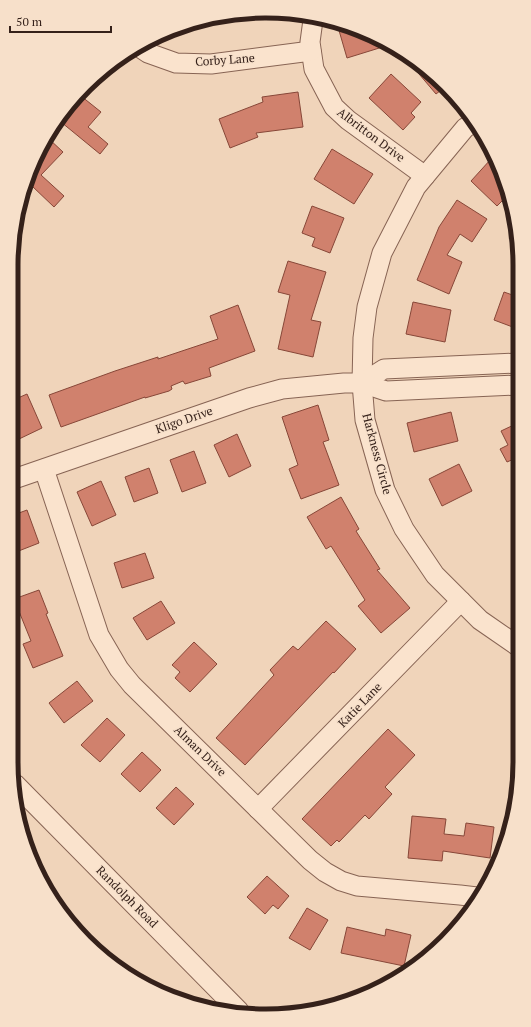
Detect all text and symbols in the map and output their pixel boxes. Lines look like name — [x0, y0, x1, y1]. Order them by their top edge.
scale bar — [10, 8, 111, 34]
text: 50 m — [16, 14, 43, 29]
street label: Corby Lane — [195, 50, 255, 69]
street label: Albritton Drive — [335, 104, 408, 165]
street label: Kligo Drive — [153, 403, 214, 436]
street label: Harkness Circle — [359, 412, 396, 496]
street label: Katie Lane — [335, 679, 385, 730]
street label: Alman Drive — [171, 722, 230, 779]
street label: Randolph Road — [93, 863, 162, 931]

